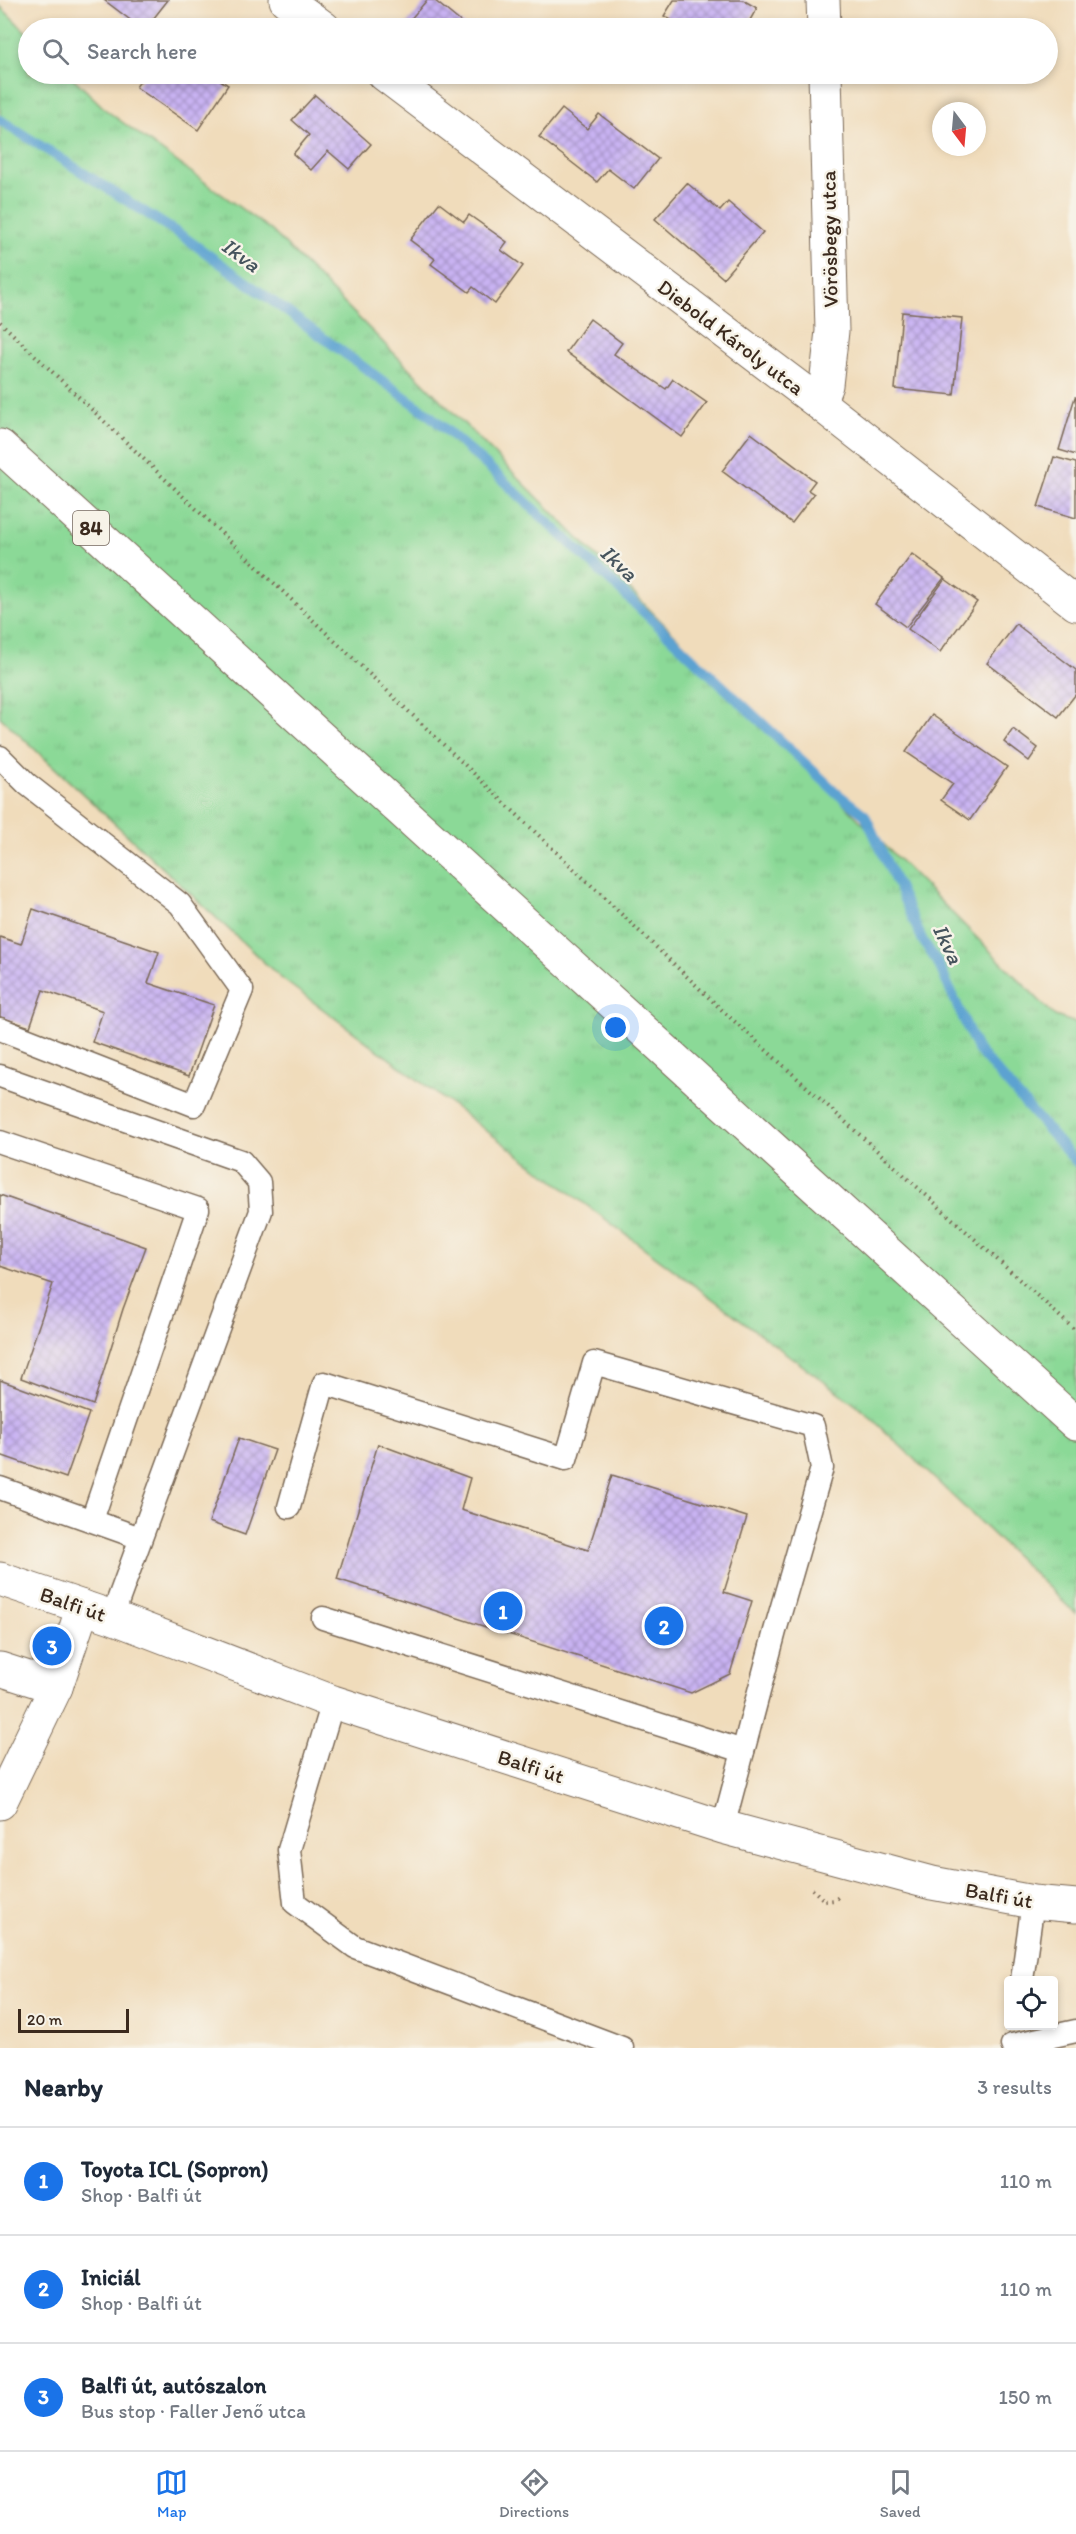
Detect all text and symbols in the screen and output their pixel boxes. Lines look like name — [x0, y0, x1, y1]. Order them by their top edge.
search box — [18, 18, 1058, 84]
icon: search — [39, 35, 72, 68]
text: Search here — [87, 38, 197, 65]
north arrow — [932, 102, 986, 156]
street label: Vörösbegy utca — [815, 170, 843, 308]
water label: Ikva — [216, 232, 266, 278]
street label: Diebold Károly utca — [653, 274, 809, 400]
road number: 84 — [73, 511, 109, 545]
water label: Ikva — [595, 539, 644, 587]
water label: Ikva — [927, 920, 969, 969]
your location — [601, 1013, 630, 1042]
street label: Balfi út — [37, 1581, 109, 1627]
pin: 1 — [484, 1588, 522, 1634]
pin: 2 — [644, 1604, 684, 1648]
pin: 3 — [32, 1624, 72, 1668]
street label: Balfi út — [495, 1744, 567, 1788]
street label: Balfi út — [963, 1877, 1035, 1913]
map controls — [1004, 1976, 1058, 2030]
button: locate — [1004, 1976, 1058, 2030]
scale bar — [18, 2006, 129, 2034]
text: 20 m — [27, 2010, 62, 2029]
text: Nearby — [24, 2071, 103, 2103]
text: 3 results — [977, 2075, 1052, 2099]
text: Toyota ICL (Sopron) — [81, 2156, 269, 2183]
text: 1 — [39, 2169, 48, 2193]
text: 110 m — [1000, 2169, 1052, 2193]
text: Shop · Balfi út — [81, 2183, 202, 2207]
text: Iniciál — [81, 2264, 141, 2291]
text: 2 — [38, 2277, 49, 2301]
text: 110 m — [1000, 2277, 1052, 2301]
text: Shop · Balfi út — [81, 2291, 202, 2315]
text: Balfi út, autószalon — [81, 2372, 267, 2399]
text: 3 — [38, 2385, 49, 2409]
text: 150 m — [999, 2385, 1052, 2409]
text: Bus stop · Faller Jenő utca — [81, 2399, 306, 2423]
tab: Map — [155, 2466, 188, 2521]
tab: Directions — [499, 2466, 569, 2521]
tab: Saved — [880, 2466, 921, 2521]

